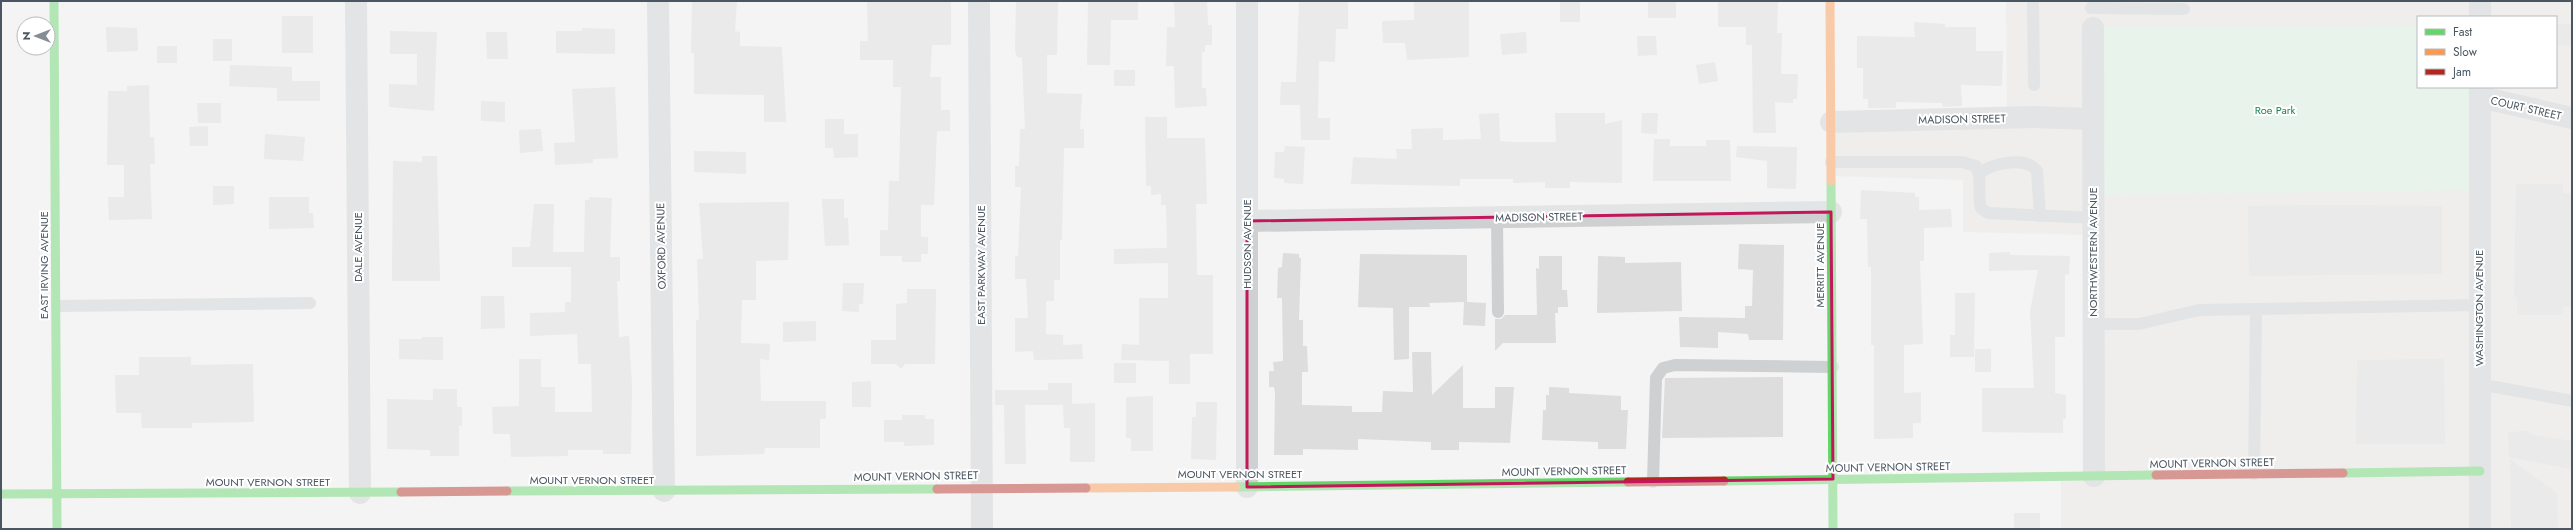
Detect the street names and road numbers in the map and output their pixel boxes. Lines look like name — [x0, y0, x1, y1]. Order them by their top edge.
street label: COURT STREET — [2489, 92, 2563, 124]
street label: MADISON STREET — [1918, 110, 2006, 128]
street label: NORTHWESTERN AVENUE — [2085, 187, 2101, 317]
street label: HUDSON AVENUE — [1239, 199, 1255, 289]
street label: OXFORD AVENUE — [652, 203, 670, 289]
street label: EAST PARKWAY AVENUE — [973, 205, 989, 325]
street label: MADISON STREET — [1495, 208, 1583, 226]
street label: EAST IRVING AVENUE — [36, 211, 52, 319]
street label: DALE AVENUE — [350, 212, 366, 282]
street label: MERRITT AVENUE — [1812, 223, 1828, 307]
street label: WASHINGTON AVENUE — [2471, 250, 2487, 366]
street label: MOUNT VERNON STREET — [2150, 454, 2274, 472]
street label: MOUNT VERNON STREET — [1826, 458, 1950, 476]
street label: MOUNT VERNON STREET — [1502, 462, 1626, 480]
street label: MOUNT VERNON STREET — [1178, 466, 1302, 482]
street label: MOUNT VERNON STREET — [854, 467, 978, 485]
street label: MOUNT VERNON STREET — [530, 472, 654, 488]
street label: MOUNT VERNON STREET — [206, 474, 330, 490]

